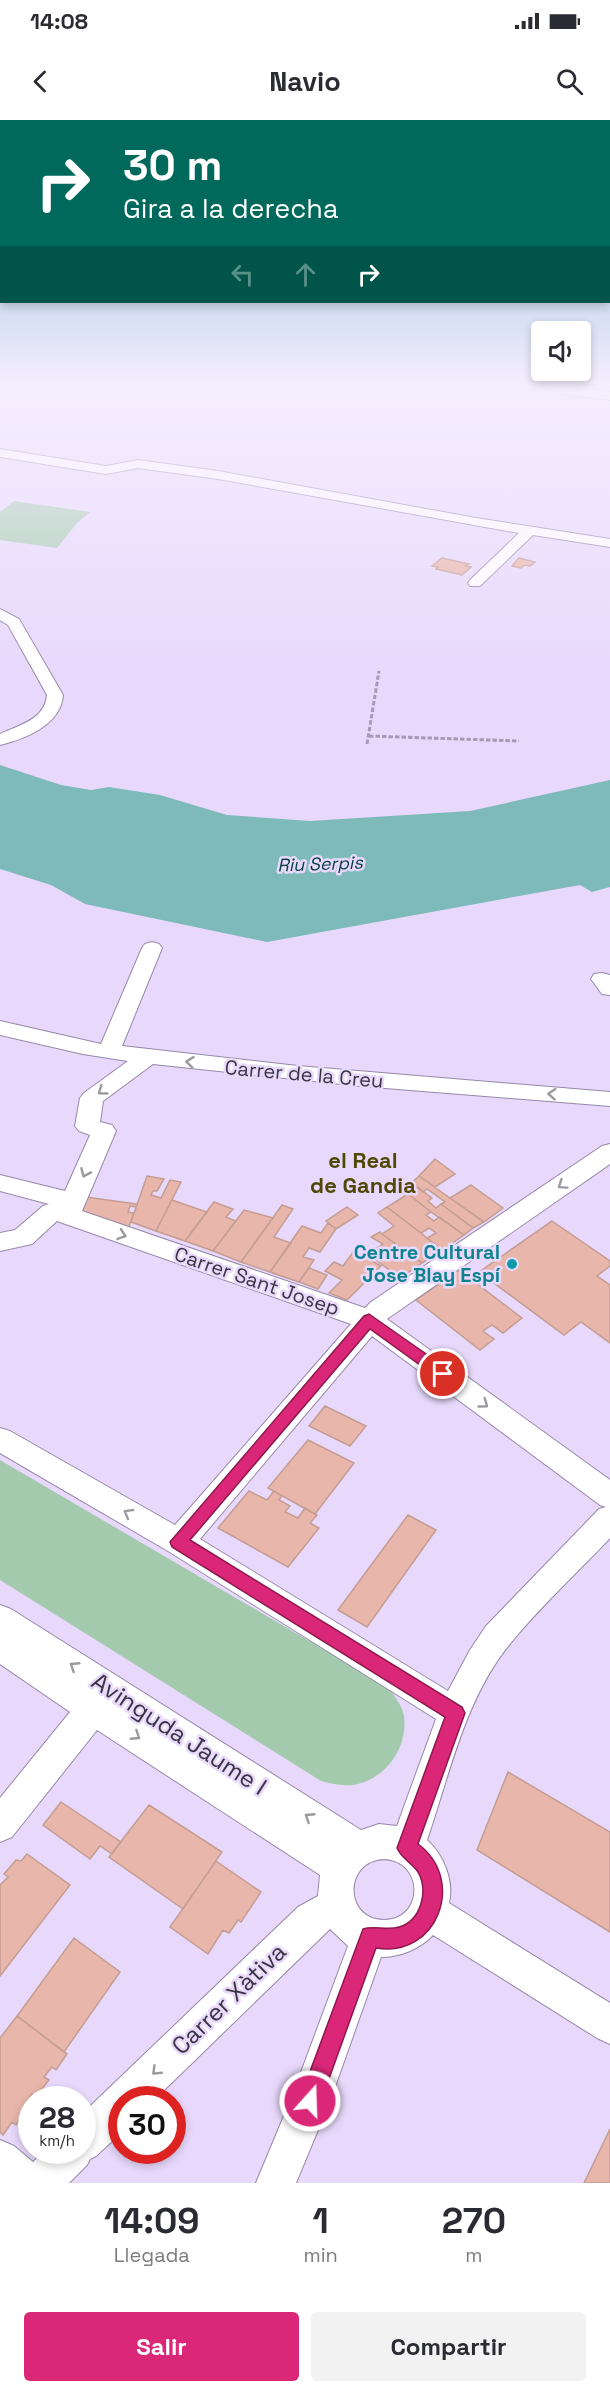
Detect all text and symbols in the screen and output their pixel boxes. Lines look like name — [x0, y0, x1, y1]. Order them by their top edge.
text: 14:08 — [30, 7, 88, 35]
text: Navio — [269, 64, 341, 99]
icon: back — [24, 65, 57, 98]
icon: search — [553, 65, 586, 98]
text: 30 m — [123, 139, 222, 192]
icon: right — [24, 144, 102, 222]
text: Gira a la derecha — [123, 191, 338, 226]
icon: left — [226, 258, 259, 291]
icon: ahead — [289, 258, 322, 291]
icon: right — [352, 258, 385, 291]
map controls — [531, 321, 591, 381]
button: sound — [531, 321, 591, 381]
water label: Riu Serpis — [277, 851, 364, 876]
street label: Carrer de la Creu — [224, 1054, 384, 1094]
one-way arrow — [186, 1057, 195, 1069]
one-way arrow — [97, 1084, 108, 1095]
one-way arrow — [547, 1088, 556, 1101]
district label: el Real de Gandia — [310, 1146, 416, 1199]
one-way arrow — [81, 1167, 93, 1178]
one-way arrow — [557, 1177, 568, 1188]
one-way arrow — [117, 1227, 127, 1240]
place label: Centre Cultural Jose Blay Espí — [354, 1239, 501, 1288]
street label: Carrer Sant Josep — [171, 1241, 343, 1321]
marker: Centre Cultural Jose Blay Espí — [505, 1257, 519, 1271]
pin — [417, 1348, 468, 1399]
icon: arrive — [426, 1357, 459, 1390]
one-way arrow — [478, 1397, 489, 1408]
one-way arrow — [124, 1508, 134, 1520]
one-way arrow — [70, 1662, 81, 1673]
street label: Avinguda Jaume I — [86, 1665, 273, 1802]
one-way arrow — [130, 1729, 140, 1741]
one-way arrow — [305, 1812, 315, 1824]
street label: Carrer Xàtiva — [165, 1936, 293, 2061]
one-way arrow — [152, 2064, 162, 2075]
position arrow — [278, 2069, 342, 2133]
speed limit sign: 30 — [108, 2086, 186, 2164]
text: 28 — [39, 2098, 75, 2137]
text: km/h — [39, 2131, 75, 2150]
text: 14:09 — [104, 2198, 199, 2244]
text: 1 — [313, 2198, 329, 2244]
text: 270 — [442, 2198, 506, 2244]
text: Llegada — [114, 2242, 190, 2268]
text: min — [303, 2242, 338, 2268]
text: m — [465, 2242, 482, 2268]
button: Salir — [24, 2312, 299, 2381]
button: Compartir — [311, 2312, 586, 2381]

